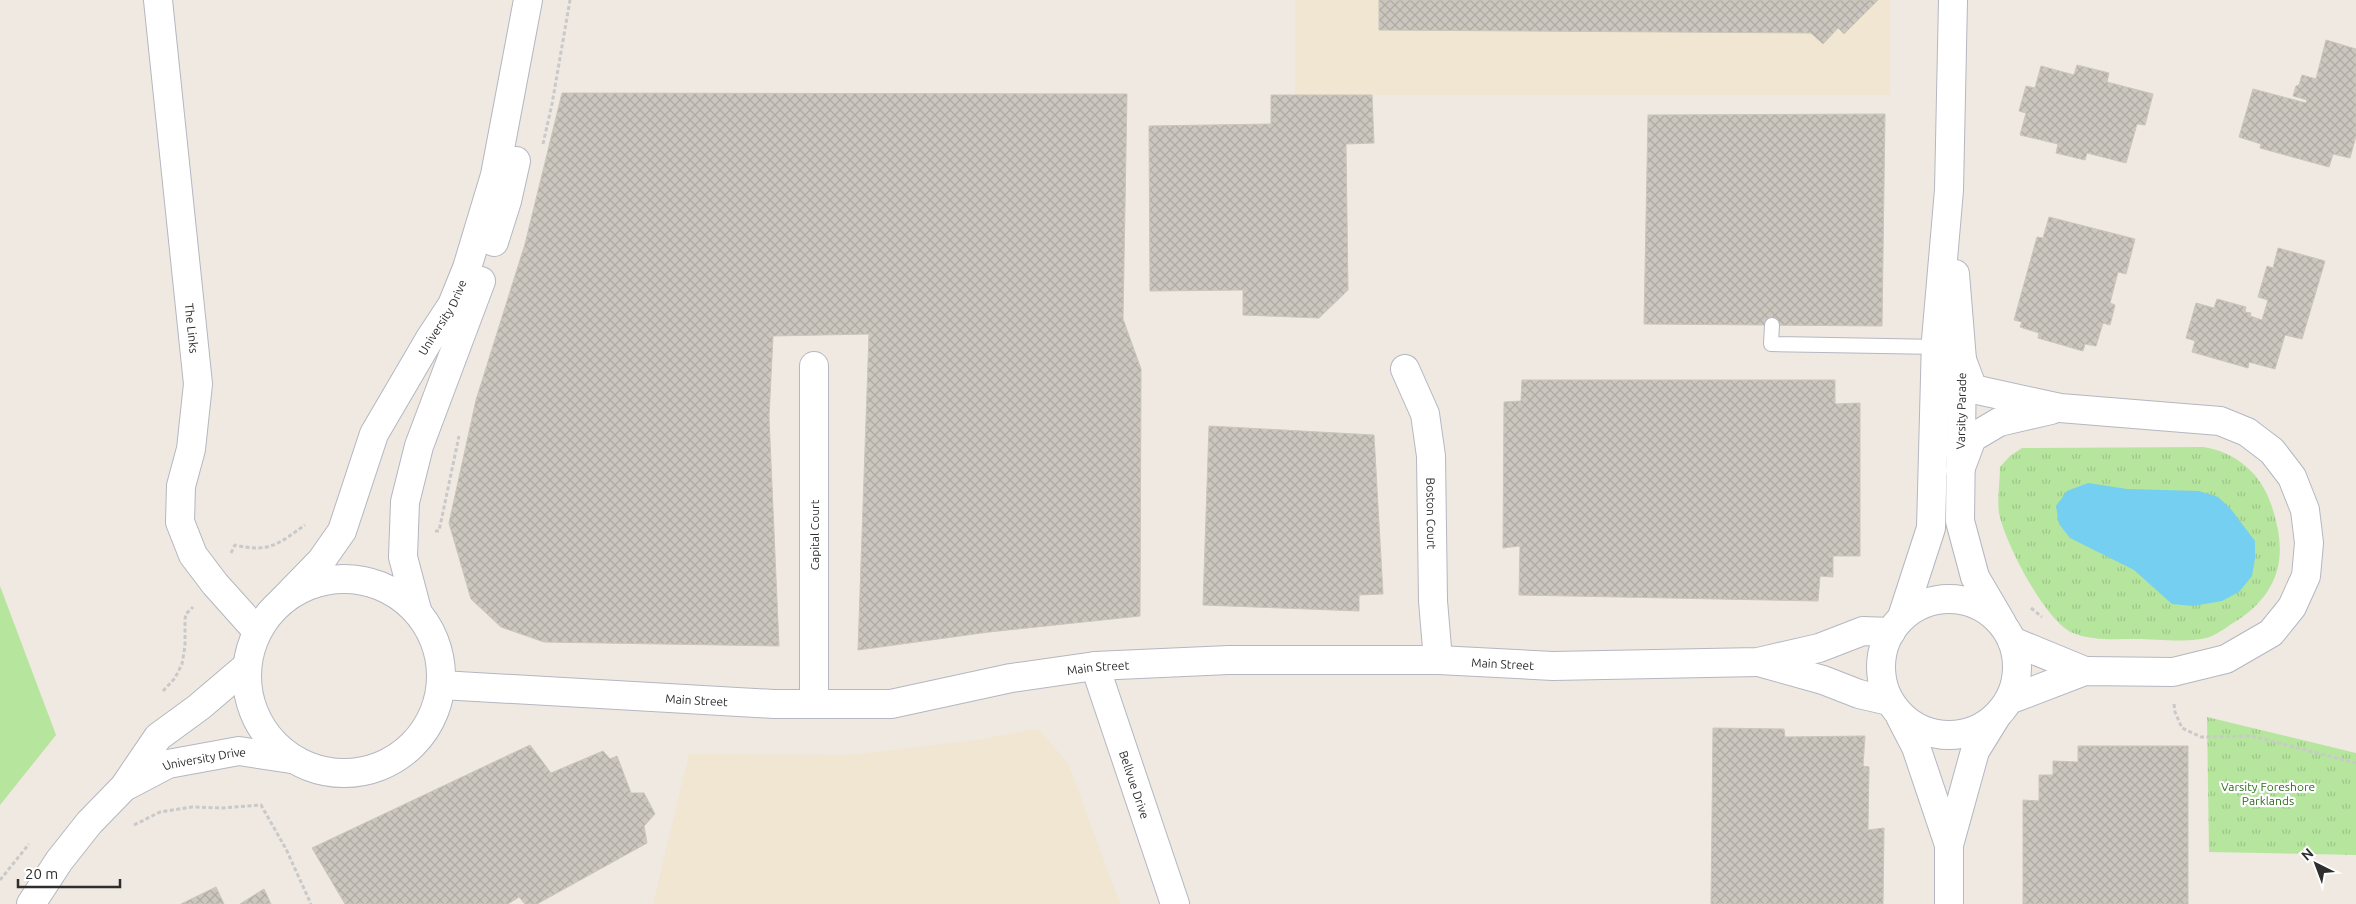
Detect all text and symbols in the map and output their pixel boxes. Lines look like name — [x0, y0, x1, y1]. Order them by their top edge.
street label: University Drive — [415, 278, 468, 357]
street label: The Links — [183, 303, 201, 354]
street label: Varsity Parade — [1954, 372, 1968, 450]
street label: Boston Court — [1425, 477, 1439, 550]
street label: Capital Court — [808, 499, 821, 570]
street label: Main Street — [1471, 655, 1535, 672]
street label: Main Street — [1066, 658, 1130, 676]
street label: Main Street — [665, 691, 729, 708]
street label: University Drive — [160, 744, 247, 772]
street label: Bellvue Drive — [1117, 749, 1152, 820]
park label: Varsity Foreshore Parklands — [2221, 780, 2315, 807]
north arrow — [2291, 839, 2341, 889]
text: N — [2298, 845, 2317, 864]
scale bar — [18, 856, 120, 888]
text: 20 m — [25, 865, 58, 882]

